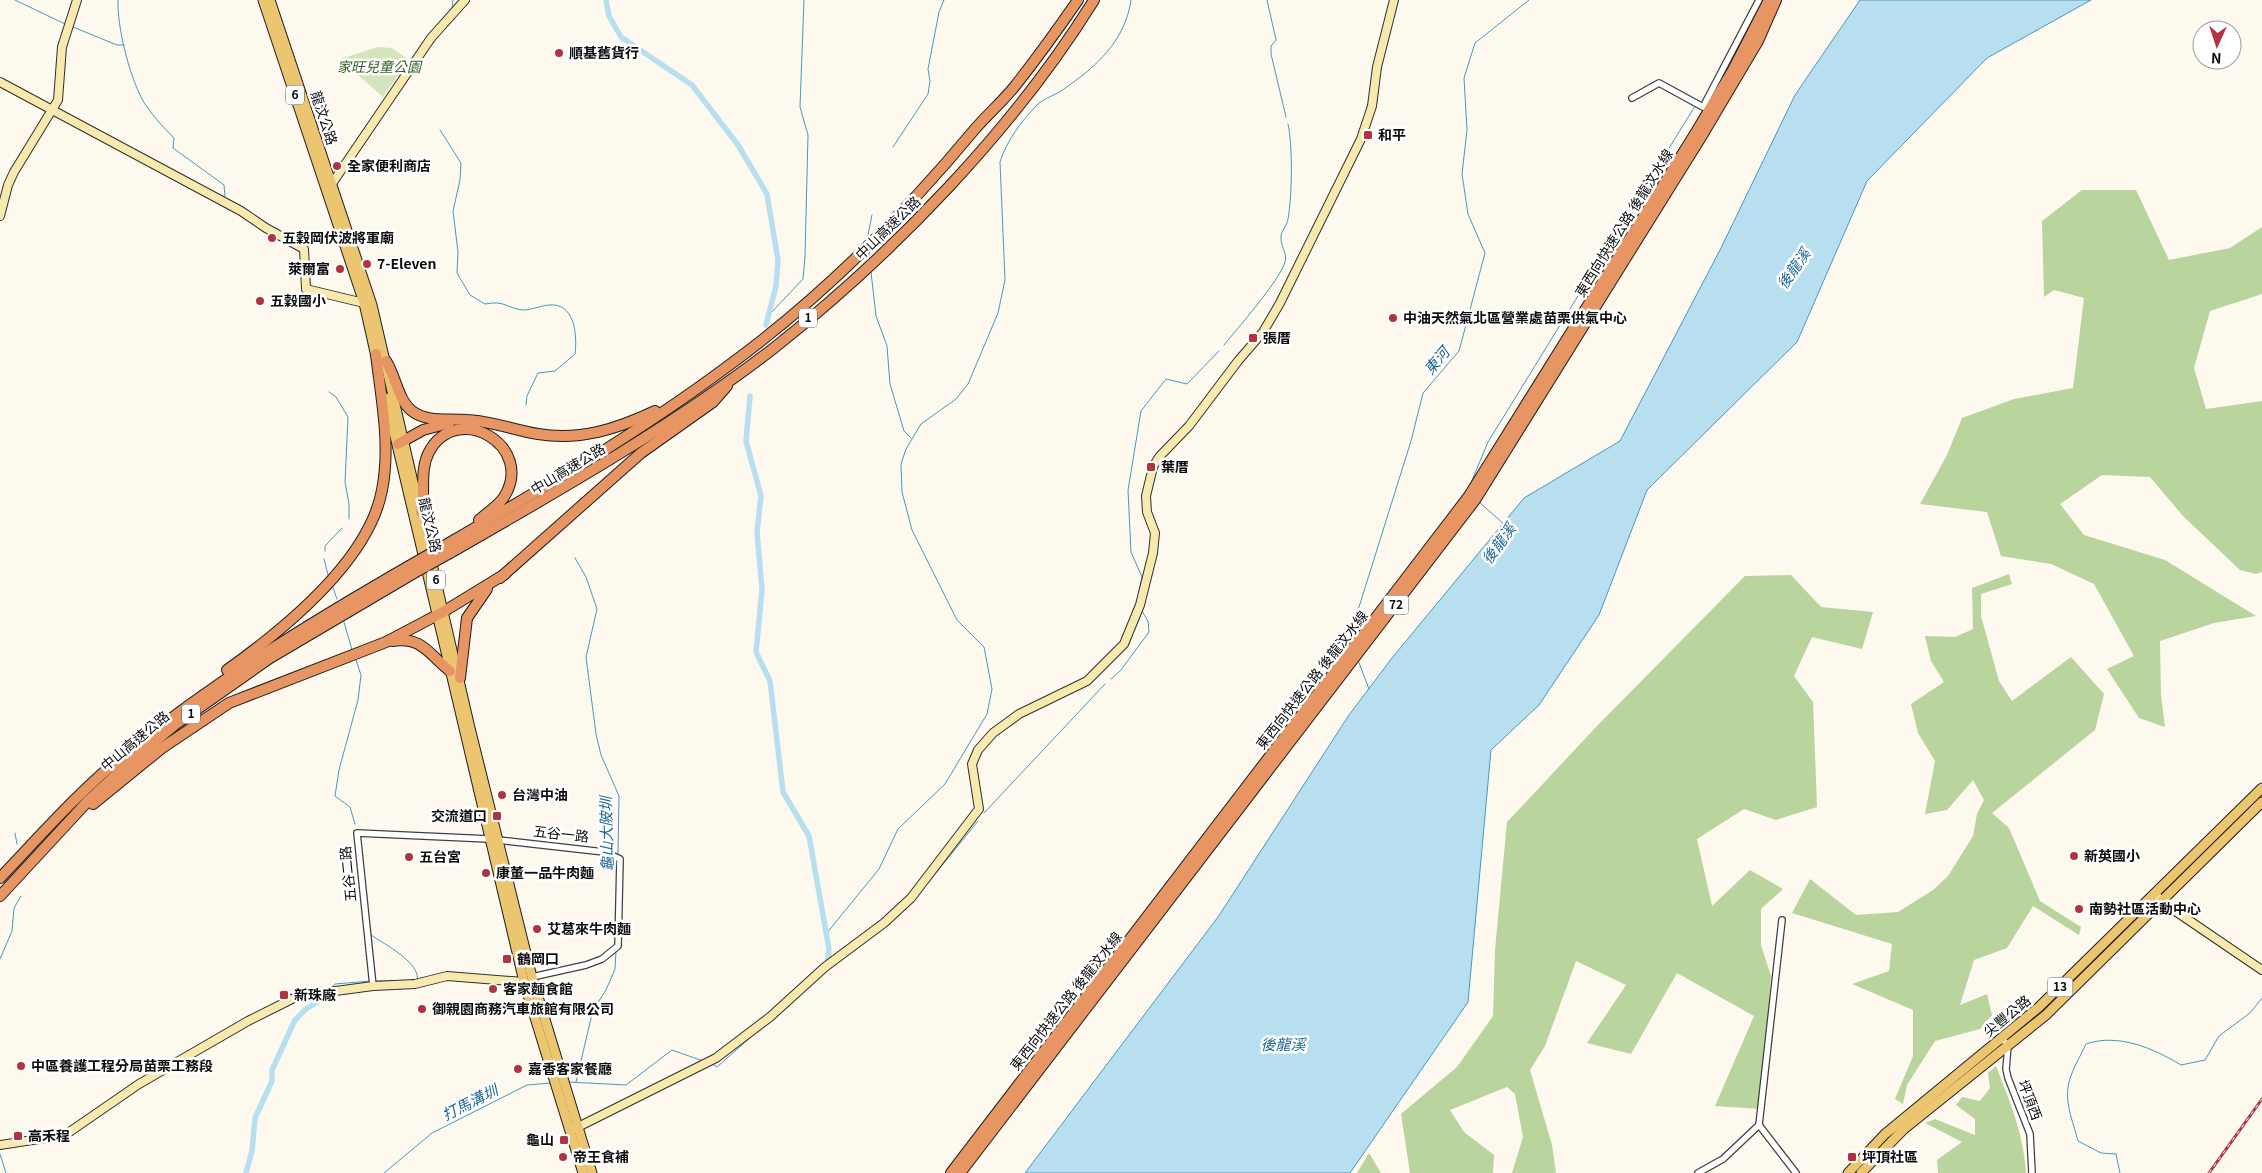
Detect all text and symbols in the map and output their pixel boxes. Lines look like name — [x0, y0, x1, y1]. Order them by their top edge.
north arrow — [2192, 20, 2242, 70]
place label: 順基舊貨行 — [569, 42, 639, 62]
marker: 順基舊貨行 — [553, 47, 565, 59]
text: N — [2211, 49, 2222, 69]
park label: 家旺兒童公園 — [337, 56, 423, 76]
road number: 6 — [286, 86, 304, 104]
street label: 龍汶公路 — [307, 88, 343, 147]
place label: 和平 — [1378, 124, 1406, 144]
marker: 和平 — [1362, 129, 1374, 141]
street label: 東西向快速公路 後龍汶水線 — [1569, 145, 1677, 300]
place label: 全家便利商店 — [347, 155, 431, 175]
marker: 全家便利商店 — [331, 160, 343, 172]
street label: 中山高速公路 — [850, 191, 924, 264]
place label: 五穀岡伏波將軍廟 — [282, 227, 394, 247]
marker: 五穀岡伏波將軍廟 — [266, 232, 278, 244]
water label: 後龍溪 — [1771, 242, 1815, 293]
place label: 7-Eleven — [377, 253, 436, 273]
place label: 萊爾富 — [288, 258, 330, 278]
marker: 7-Eleven — [361, 258, 373, 270]
marker: 萊爾富 — [334, 263, 346, 275]
place label: 五穀國小 — [270, 290, 326, 310]
marker: 五穀國小 — [254, 295, 266, 307]
place label: 中油天然氣北區營業處苗栗供氣中心 — [1403, 307, 1627, 327]
road number: 1 — [799, 308, 817, 328]
marker: 中油天然氣北區營業處苗栗供氣中心 — [1387, 312, 1399, 324]
place label: 張厝 — [1263, 327, 1291, 347]
marker: 張厝 — [1247, 332, 1259, 344]
water label: 東河 — [1418, 340, 1455, 378]
street label: 中山高速公路 — [526, 438, 609, 498]
place label: 葉厝 — [1161, 456, 1189, 476]
marker: 葉厝 — [1145, 461, 1157, 473]
street label: 龍汶公路 — [415, 495, 447, 554]
water label: 後龍溪 — [1476, 517, 1521, 567]
road number: 6 — [427, 570, 445, 590]
road number: 72 — [1384, 596, 1408, 614]
street label: 東西向快速公路 後龍汶水線 — [1251, 606, 1372, 753]
road number: 1 — [182, 704, 200, 724]
street label: 中山高速公路 — [96, 706, 173, 775]
place label: 台灣中油 — [512, 784, 568, 804]
marker: 台灣中油 — [496, 789, 508, 801]
water label: 龜山大陂圳 — [594, 794, 617, 872]
place label: 交流道口 — [431, 805, 487, 825]
marker: 交流道口 — [491, 810, 503, 822]
street label: 五谷一路 — [532, 820, 590, 846]
street label: 五谷二路 — [334, 845, 360, 903]
place label: 新英國小 — [2084, 845, 2140, 865]
place label: 五台宮 — [419, 846, 461, 866]
marker: 新英國小 — [2068, 850, 2080, 862]
marker: 五台宮 — [403, 851, 415, 863]
place label: 康董一品牛肉麵 — [496, 862, 594, 882]
marker: 康董一品牛肉麵 — [480, 867, 492, 879]
place label: 南勢社區活動中心 — [2089, 898, 2201, 918]
marker: 南勢社區活動中心 — [2073, 903, 2085, 915]
place label: 艾葛來牛肉麵 — [547, 918, 631, 938]
marker: 艾葛來牛肉麵 — [531, 923, 543, 935]
street label: 東西向快速公路 後龍汶水線 — [1005, 927, 1126, 1074]
place label: 鶴岡口 — [517, 948, 559, 968]
marker: 鶴岡口 — [501, 953, 513, 965]
place label: 客家麵食館 — [503, 978, 573, 998]
road number: 13 — [2048, 978, 2072, 996]
marker: 客家麵食館 — [487, 983, 499, 995]
place label: 新珠廠 — [294, 984, 336, 1004]
marker: 新珠廠 — [278, 989, 290, 1001]
street label: 尖豐公路 — [1978, 990, 2034, 1041]
place label: 御親園商務汽車旅館有限公司 — [432, 998, 614, 1018]
marker: 御親園商務汽車旅館有限公司 — [416, 1003, 428, 1015]
water label: 後龍溪 — [1260, 1033, 1307, 1054]
place label: 中區養護工程分局苗栗工務段 — [31, 1055, 213, 1075]
place label: 嘉香客家餐廳 — [528, 1058, 612, 1078]
marker: 中區養護工程分局苗栗工務段 — [15, 1060, 27, 1072]
marker: 嘉香客家餐廳 — [512, 1063, 524, 1075]
street label: 坪頂西 — [2014, 1076, 2048, 1123]
water label: 打馬溝圳 — [438, 1078, 503, 1125]
place label: 高禾程 — [28, 1125, 70, 1145]
place label: 龜山 — [526, 1129, 554, 1149]
marker: 高禾程 — [12, 1130, 24, 1142]
marker: 龜山 — [558, 1134, 570, 1146]
place label: 帝王食補 — [573, 1146, 629, 1166]
place label: 坪頂社區 — [1862, 1146, 1918, 1166]
marker: 帝王食補 — [557, 1151, 569, 1163]
marker: 坪頂社區 — [1846, 1151, 1858, 1163]

